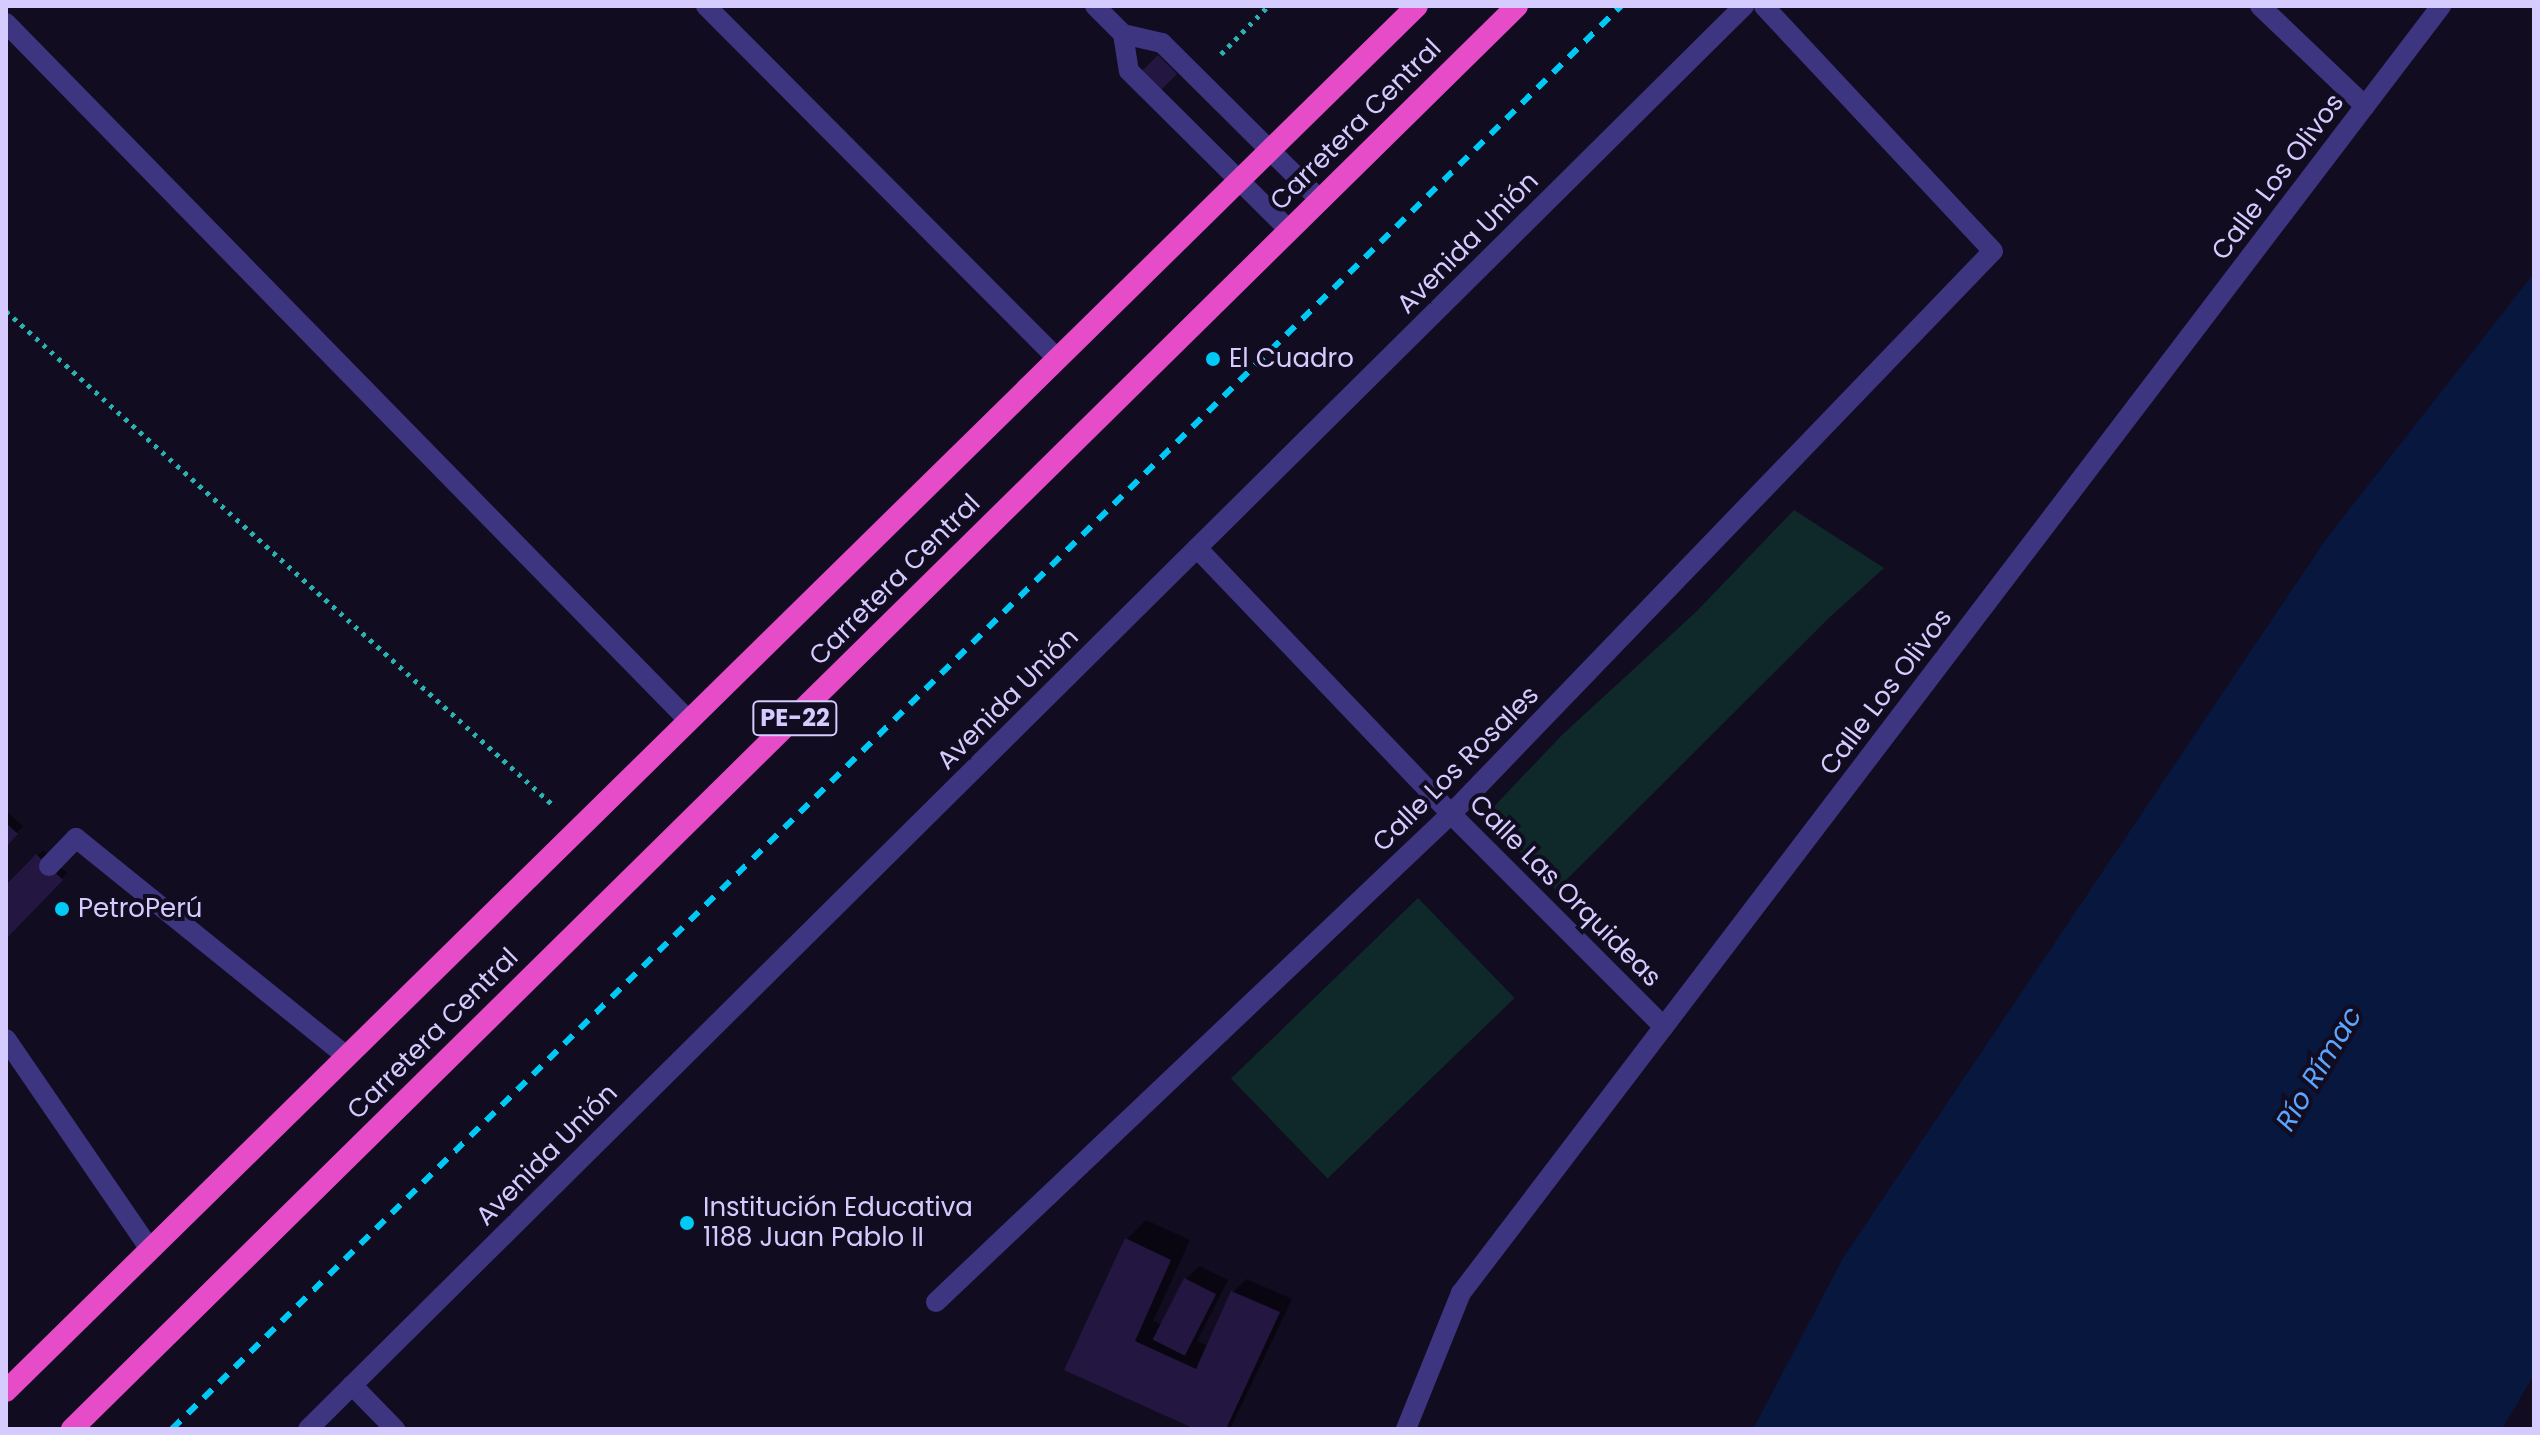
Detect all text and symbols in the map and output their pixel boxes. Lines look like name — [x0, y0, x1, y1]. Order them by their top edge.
street label: Carretera Central — [1264, 33, 1448, 217]
street label: Calle Los Olivos — [2205, 88, 2351, 266]
street label: Avenida Unión — [1391, 166, 1545, 320]
place label: El Cuadro — [1229, 343, 1354, 375]
marker: El Cuadro — [1204, 350, 1222, 368]
street label: Carretera Central — [803, 488, 987, 672]
street label: Calle Los Olivos — [1813, 603, 1959, 781]
street label: Avenida Unión — [931, 622, 1085, 776]
street label: Calle Los Rosales — [1367, 680, 1545, 858]
road number: PE-22 — [751, 698, 839, 738]
street label: Calle Las Orquideas — [1463, 789, 1667, 993]
place label: PetroPerú — [78, 893, 202, 925]
marker: PetroPerú — [53, 900, 71, 918]
street label: Carretera Central — [341, 942, 525, 1126]
water label: Río Rímac — [2269, 1001, 2369, 1137]
street label: Avenida Unión — [470, 1078, 624, 1232]
place label: Institución Educativa 1188 Juan Pablo II — [703, 1192, 973, 1254]
marker: Institución Educativa 1188 Juan Pablo II — [678, 1214, 696, 1232]

